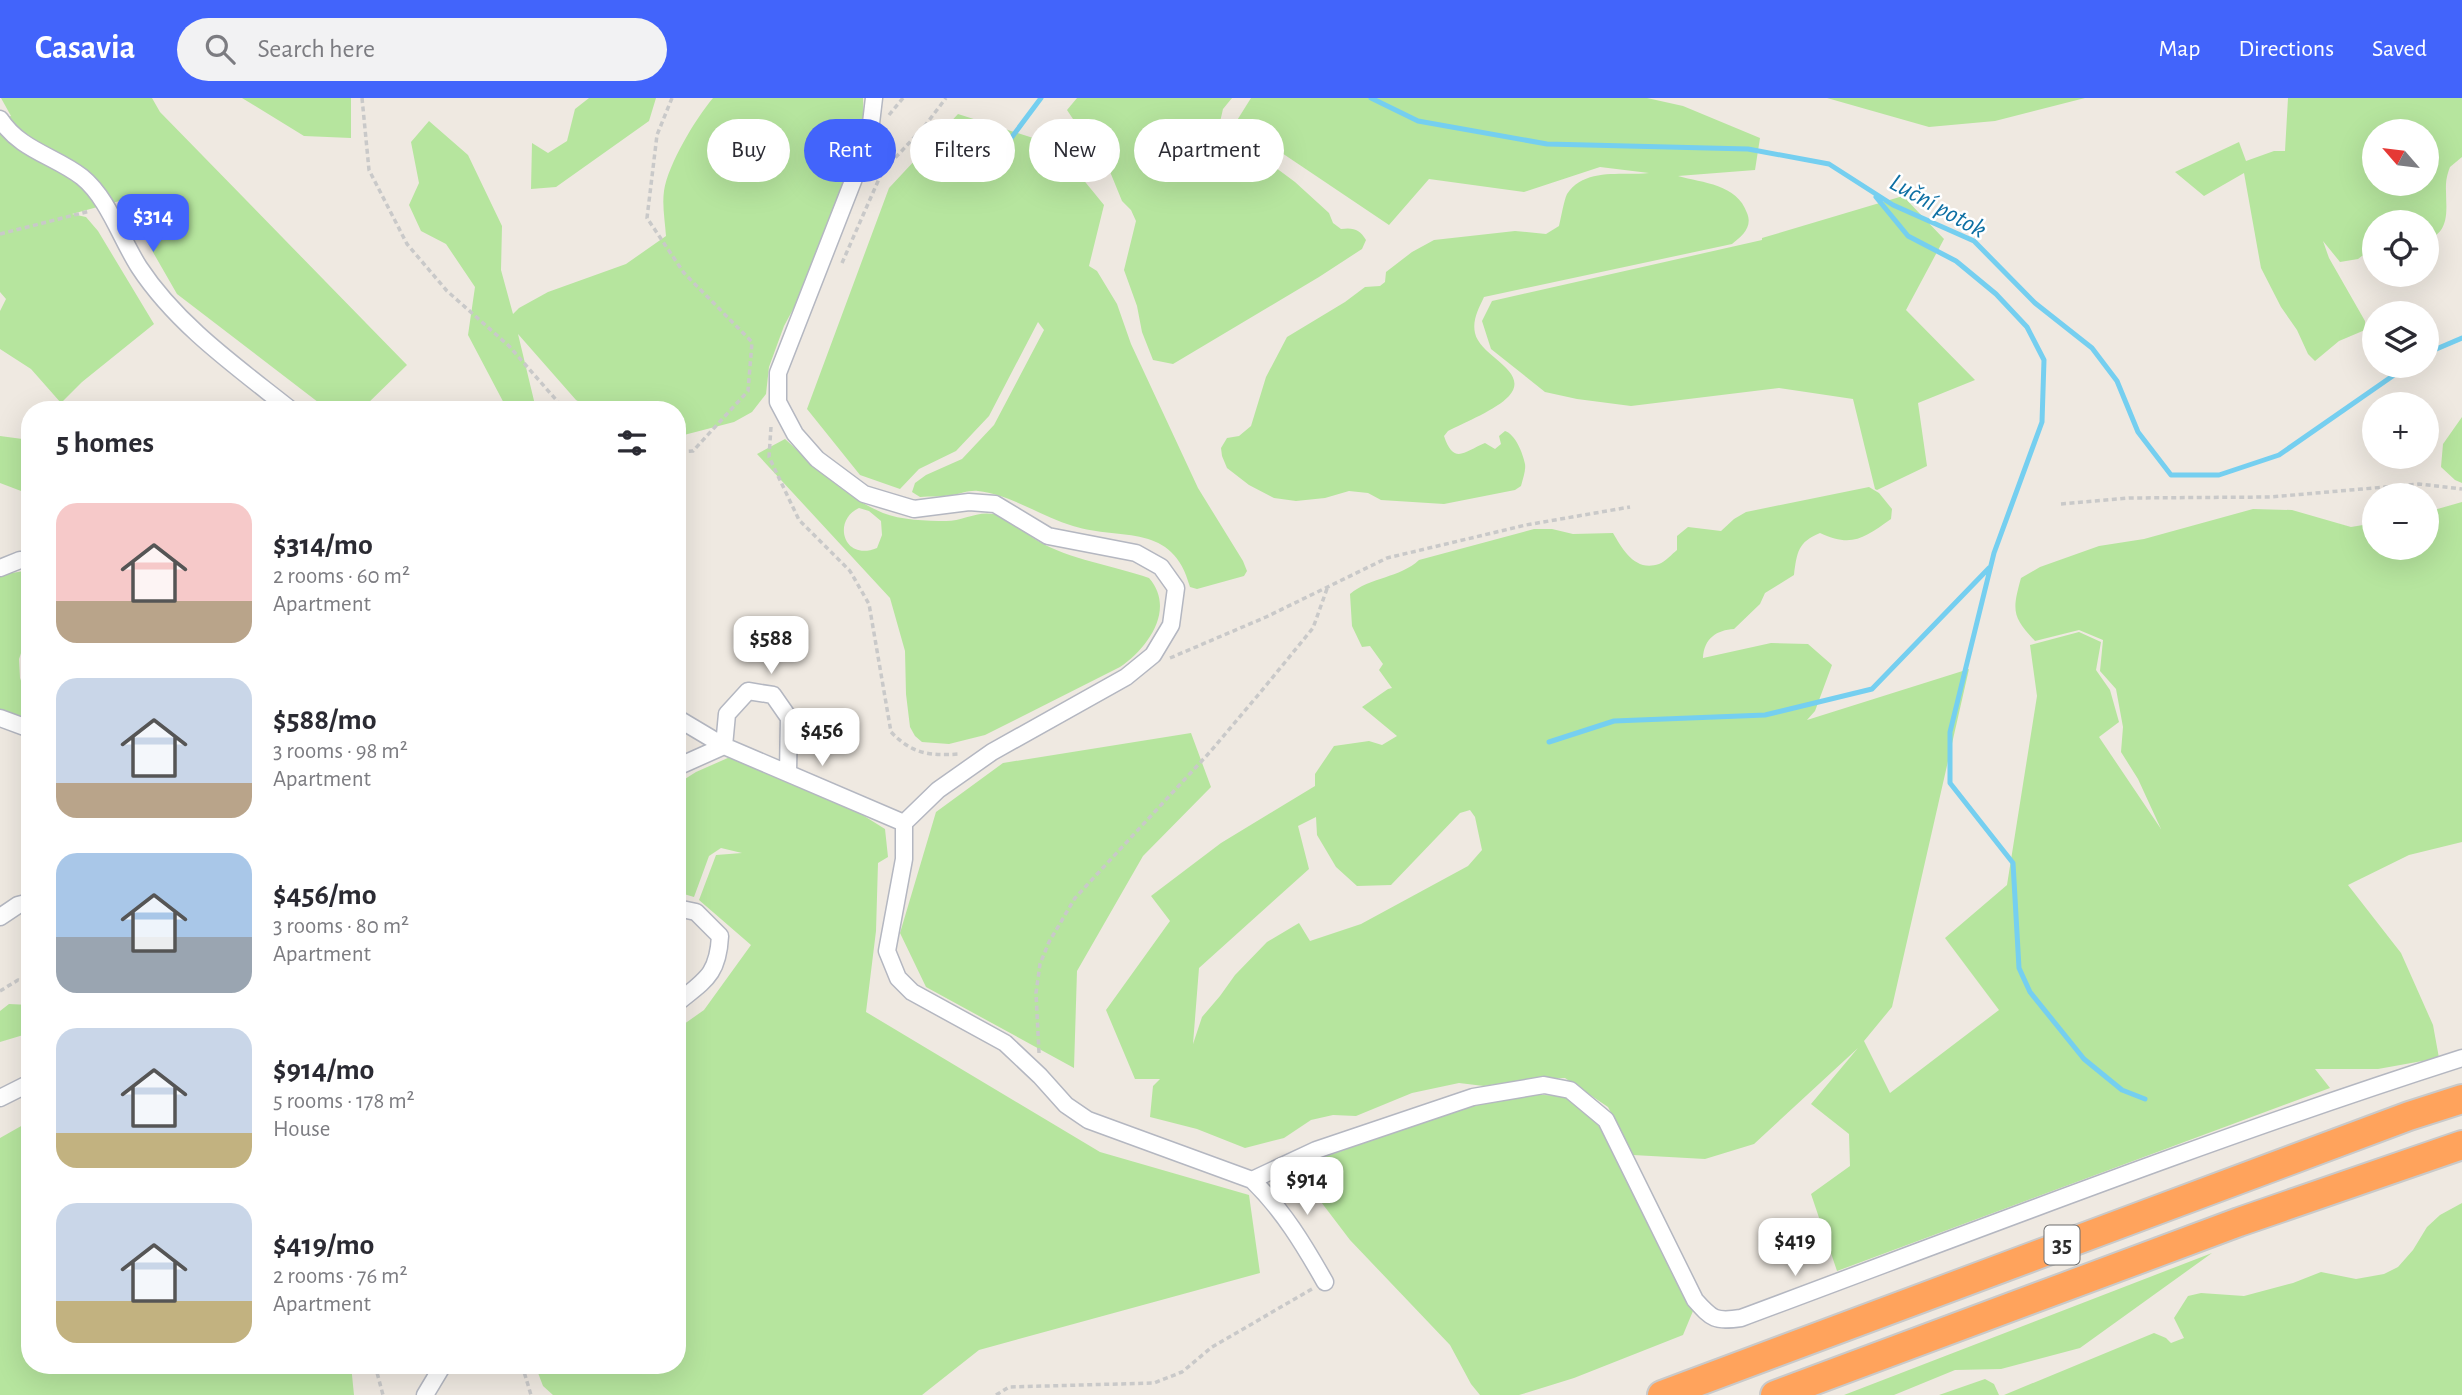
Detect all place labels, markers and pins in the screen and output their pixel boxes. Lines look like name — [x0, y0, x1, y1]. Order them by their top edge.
pin: $314 — [112, 194, 194, 254]
pin: $588 — [730, 616, 812, 676]
pin: $456 — [781, 708, 863, 768]
pin: $914 — [1266, 1158, 1348, 1217]
pin: $419 — [1754, 1218, 1836, 1278]

